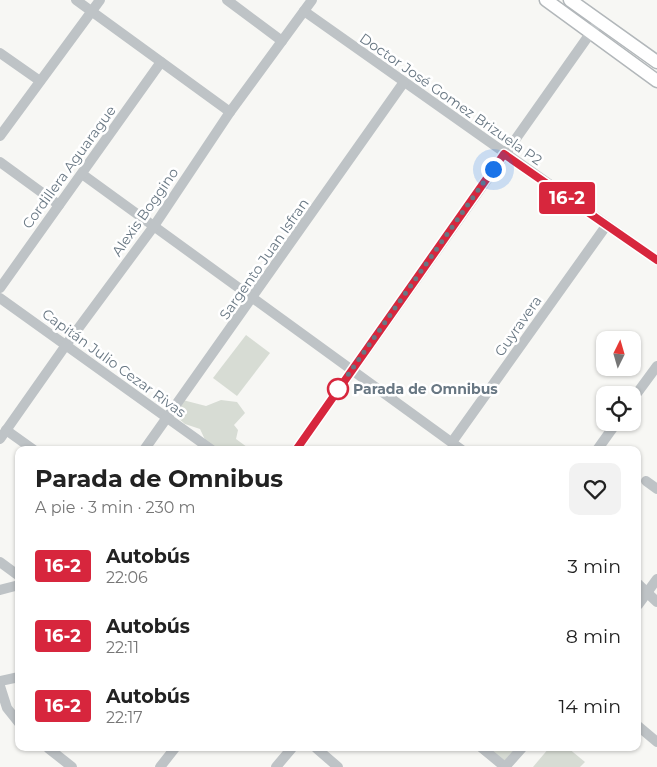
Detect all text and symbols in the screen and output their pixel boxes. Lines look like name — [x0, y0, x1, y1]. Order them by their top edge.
street label: Doctor José Gomez Brizuela P2 — [356, 29, 546, 169]
street label: Cordillera Aguarague — [18, 102, 120, 232]
your location — [481, 157, 506, 182]
street label: Alexis Boggino — [108, 164, 182, 260]
line badge: 16-2 — [532, 182, 602, 214]
text: 16-2 — [549, 187, 585, 209]
street label: Sargento Juan Isfran — [215, 195, 313, 323]
street label: Guyravera — [491, 292, 545, 360]
street label: Capitán Julio Cezar Rivas — [39, 305, 190, 421]
north arrow — [596, 331, 641, 376]
map controls — [596, 331, 641, 431]
marker: Parada de Omnibus — [327, 378, 349, 400]
place label: Parada de Omnibus — [353, 380, 498, 398]
button: locate — [596, 386, 641, 431]
button: heart — [569, 463, 621, 515]
text: Parada de Omnibus — [35, 464, 283, 493]
text: A pie · 3 min · 230 m — [35, 498, 196, 517]
text: Autobús — [106, 545, 190, 568]
text: 16-2 — [45, 555, 81, 577]
text: 3 min — [567, 555, 621, 578]
text: 22:06 — [106, 568, 148, 587]
text: Autobús — [106, 615, 190, 638]
text: 16-2 — [45, 625, 81, 647]
text: 8 min — [566, 625, 621, 648]
text: 22:11 — [106, 638, 139, 657]
text: Autobús — [106, 685, 190, 708]
text: 16-2 — [45, 695, 81, 717]
text: 14 min — [558, 695, 621, 718]
text: 22:17 — [106, 708, 143, 727]

